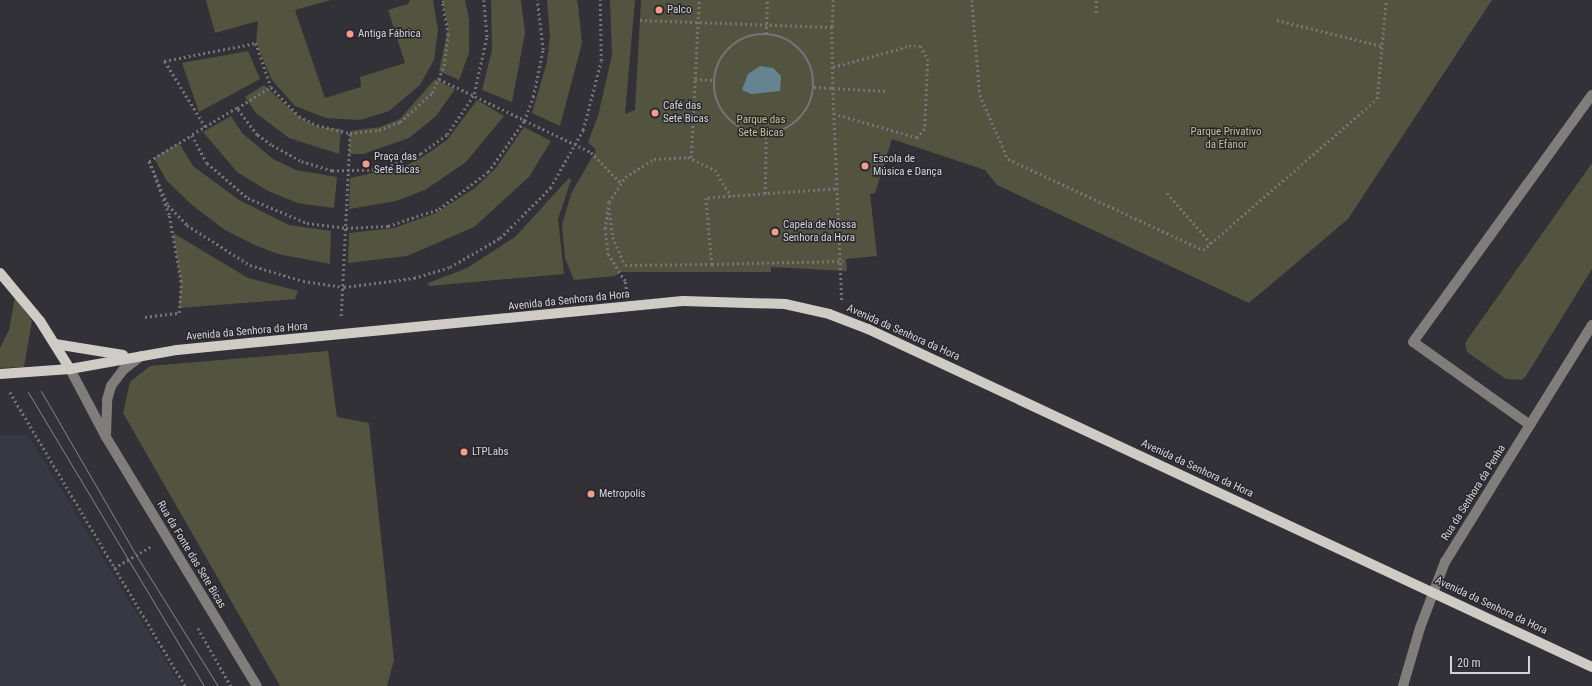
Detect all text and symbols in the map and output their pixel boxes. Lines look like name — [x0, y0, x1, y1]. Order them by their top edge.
place label: Palco — [667, 3, 691, 17]
marker: Palco — [654, 5, 664, 15]
place label: Antiga Fábrica — [358, 27, 421, 41]
marker: Antiga Fábrica — [345, 29, 355, 39]
place label: Café das Sete Bicas — [663, 100, 709, 126]
marker: Café das Sete Bicas — [650, 108, 660, 118]
park label: Parque das Sete Bicas — [737, 114, 785, 140]
park label: Parque Privativo da Efanor — [1191, 126, 1261, 152]
place label: Praça das Sete Bicas — [374, 151, 420, 177]
place label: Escola de Música e Dança — [873, 153, 942, 179]
marker: Praça das Sete Bicas — [361, 159, 371, 169]
marker: Escola de Música e Dança — [860, 161, 870, 171]
place label: Capela de Nossa Senhora da Hora — [783, 219, 856, 245]
marker: Capela de Nossa Senhora da Hora — [770, 227, 780, 237]
street label: Avenida da Senhora da Hora — [508, 288, 630, 314]
street label: Avenida da Senhora da Hora — [845, 302, 961, 364]
street label: Avenida da Senhora da Hora — [186, 320, 308, 344]
street label: Avenida da Senhora da Hora — [1139, 437, 1255, 501]
street label: Rua da Senhora da Penha — [1439, 443, 1509, 543]
place label: LTPLabs — [472, 445, 509, 459]
marker: LTPLabs — [459, 447, 469, 457]
place label: Metropolis — [599, 487, 645, 501]
marker: Metropolis — [586, 489, 596, 499]
street label: Rua da Fonte das Sete Bicas — [154, 499, 228, 611]
street label: Avenida da Senhora da Hora — [1433, 574, 1549, 638]
scale bar — [1452, 648, 1532, 674]
text: 20 m — [1457, 656, 1481, 670]

